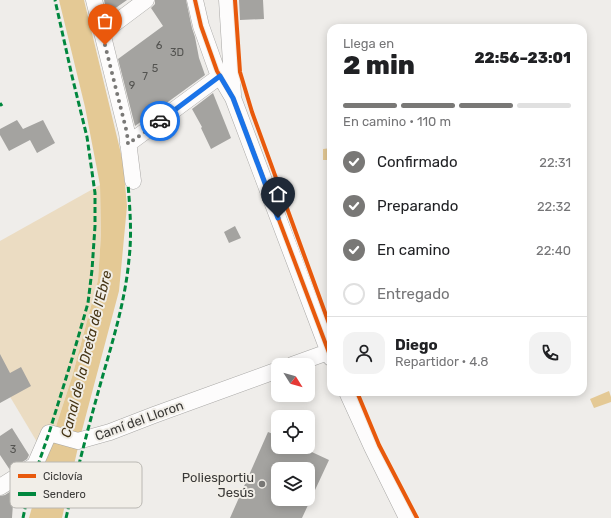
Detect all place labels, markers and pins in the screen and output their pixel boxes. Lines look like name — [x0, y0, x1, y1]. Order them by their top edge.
pin — [88, 4, 122, 45]
pin — [261, 177, 295, 218]
place label: Poliesportiu Jesús — [182, 470, 254, 500]
marker: Poliesportiu Jesús — [257, 479, 267, 489]

